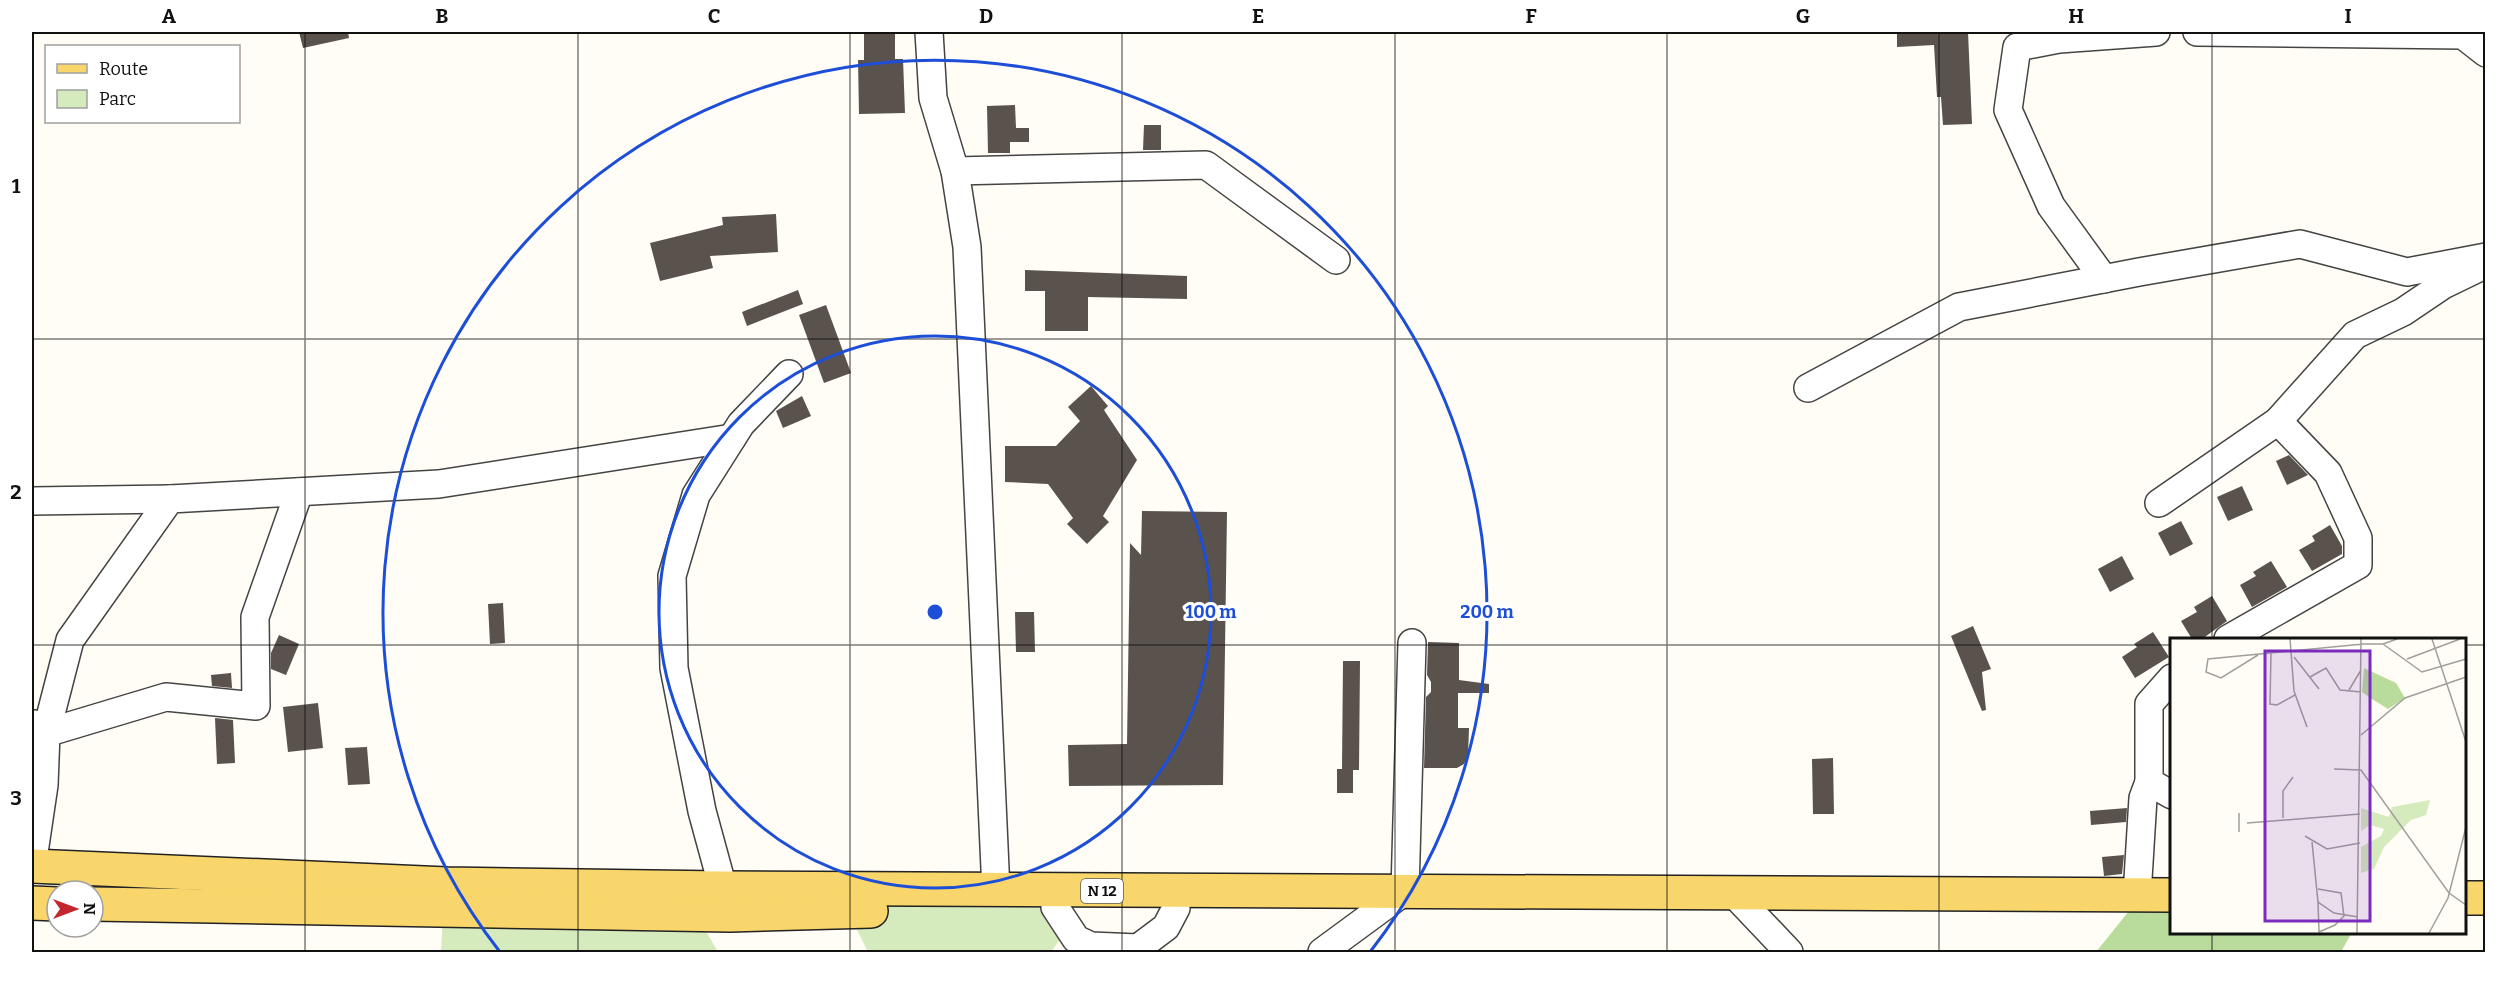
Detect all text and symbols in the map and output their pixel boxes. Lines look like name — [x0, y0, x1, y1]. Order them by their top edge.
text: A — [162, 4, 177, 28]
text: B — [436, 4, 449, 28]
text: C — [708, 4, 720, 28]
text: D — [979, 4, 993, 28]
text: E — [1252, 4, 1264, 28]
text: F — [1525, 4, 1537, 28]
text: G — [1796, 4, 1810, 28]
text: H — [2068, 4, 2084, 28]
text: I — [2344, 4, 2352, 28]
legend — [45, 45, 240, 123]
text: Route — [99, 58, 148, 80]
text: Parc — [99, 88, 136, 110]
text: 1 — [12, 174, 21, 198]
text: 2 — [10, 480, 22, 504]
text: 100 m — [1185, 601, 1237, 623]
text: 200 m — [1460, 601, 1514, 623]
centre of rings — [925, 602, 945, 622]
inset map — [2170, 638, 2466, 933]
text: 3 — [10, 786, 22, 810]
north arrow — [45, 879, 105, 939]
road number: N 12 — [1081, 879, 1123, 903]
text: N — [80, 903, 99, 915]

